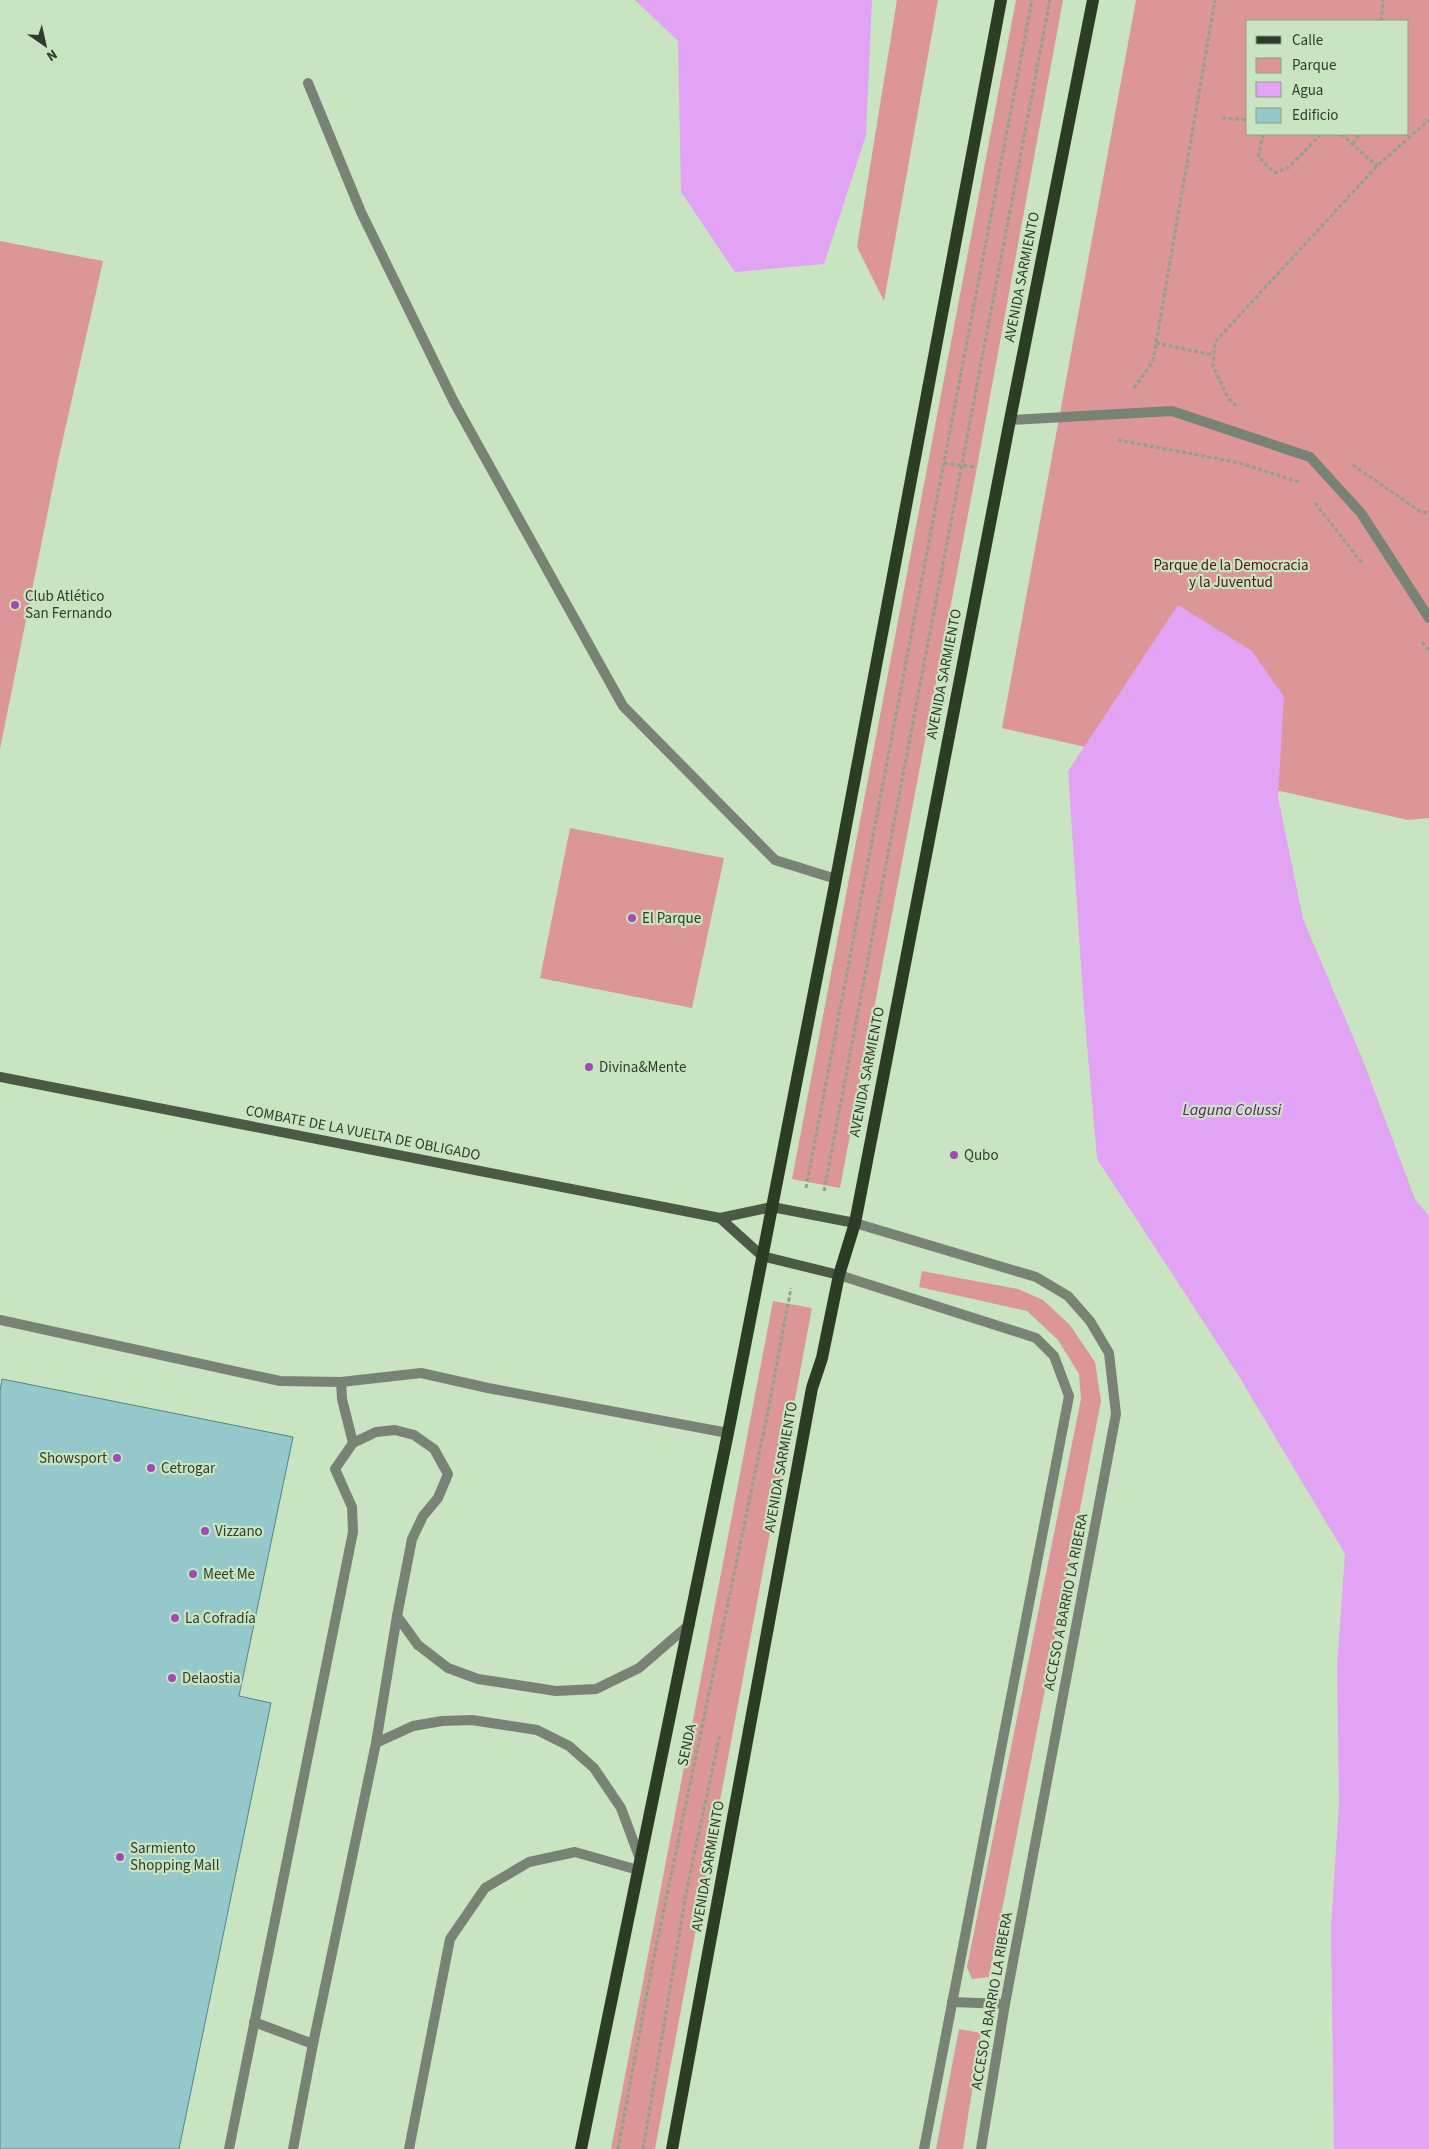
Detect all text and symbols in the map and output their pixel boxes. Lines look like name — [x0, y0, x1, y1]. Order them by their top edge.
north arrow — [20, 20, 70, 70]
legend — [1246, 20, 1409, 135]
text: Calle — [1292, 30, 1323, 51]
text: N — [42, 44, 61, 66]
text: Parque — [1292, 55, 1336, 76]
text: Agua — [1292, 80, 1323, 101]
text: Edificio — [1292, 105, 1339, 126]
street label: AVENIDA SARMIENTO — [999, 210, 1045, 344]
park label: Parque de la Democracia y la Juventud — [1153, 555, 1309, 593]
place label: Club Atlético San Fernando — [25, 586, 112, 624]
marker: Club Atlético San Fernando — [9, 599, 21, 611]
street label: AVENIDA SARMIENTO — [921, 607, 967, 741]
place label: El Parque — [642, 908, 701, 929]
marker: El Parque — [626, 912, 638, 924]
street label: AVENIDA SARMIENTO — [844, 1005, 890, 1139]
place label: Divina&Mente — [599, 1057, 686, 1078]
marker: Divina&Mente — [583, 1061, 595, 1073]
water label: Laguna Colussi — [1183, 1099, 1282, 1121]
street label: COMBATE DE LA VUELTA DE OBLIGADO — [244, 1100, 482, 1166]
place label: Qubo — [964, 1145, 999, 1166]
marker: Qubo — [948, 1149, 960, 1161]
street label: AVENIDA SARMIENTO — [759, 1400, 803, 1534]
place label: Showsport — [39, 1448, 107, 1469]
marker: Showsport — [111, 1452, 123, 1464]
place label: Cetrogar — [161, 1458, 216, 1479]
marker: Cetrogar — [145, 1462, 157, 1474]
street label: ACCESO A BARRIO LA RIBERA — [1039, 1511, 1094, 1692]
place label: Vizzano — [215, 1521, 263, 1542]
marker: Vizzano — [199, 1525, 211, 1537]
place label: Meet Me — [203, 1564, 255, 1585]
marker: Meet Me — [187, 1568, 199, 1580]
place label: La Cofradía — [185, 1608, 256, 1629]
marker: La Cofradía — [169, 1612, 181, 1624]
place label: Delaostia — [182, 1668, 240, 1689]
marker: Delaostia — [166, 1672, 178, 1684]
street label: SENDA — [672, 1721, 702, 1768]
street label: AVENIDA SARMIENTO — [686, 1799, 730, 1933]
place label: Sarmiento Shopping Mall — [130, 1838, 220, 1876]
marker: Sarmiento Shopping Mall — [114, 1851, 126, 1863]
street label: ACCESO A BARRIO LA RIBERA — [966, 1910, 1018, 2091]

